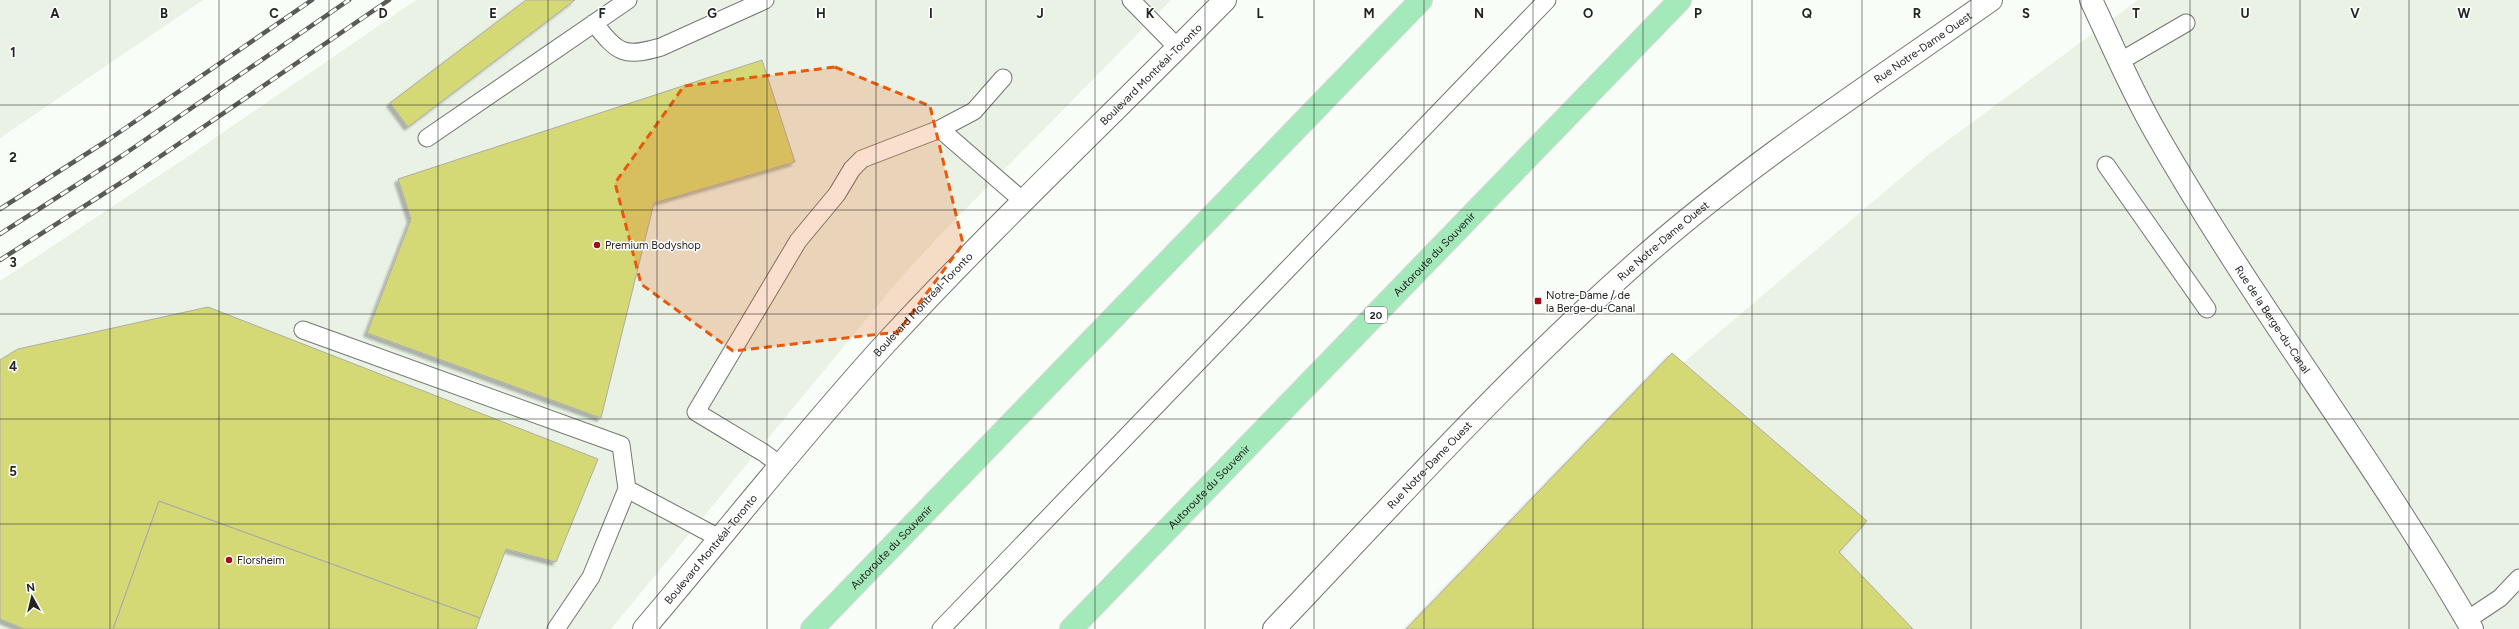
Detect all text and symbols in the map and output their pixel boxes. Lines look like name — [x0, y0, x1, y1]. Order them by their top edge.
text: A — [50, 6, 60, 21]
text: B — [160, 6, 168, 21]
text: C — [269, 6, 279, 21]
text: D — [378, 6, 388, 21]
text: E — [489, 6, 497, 21]
text: F — [598, 6, 606, 21]
text: G — [707, 6, 717, 21]
text: H — [816, 6, 826, 21]
text: I — [929, 6, 933, 21]
text: J — [1036, 6, 1044, 21]
text: K — [1146, 6, 1155, 21]
text: L — [1257, 6, 1264, 21]
text: M — [1363, 6, 1375, 21]
text: N — [1474, 6, 1484, 21]
text: O — [1583, 6, 1593, 21]
text: P — [1694, 6, 1702, 21]
text: Q — [1802, 6, 1812, 21]
text: S — [2022, 6, 2030, 21]
text: T — [2132, 6, 2140, 21]
text: U — [2240, 6, 2250, 21]
text: V — [2350, 6, 2360, 21]
text: W — [2458, 6, 2471, 21]
street label: Rue Notre-Dame Ouest — [1872, 8, 1974, 86]
street label: Boulevard Montréal-Toronto — [1097, 21, 1205, 128]
text: 1 — [10, 45, 16, 60]
text: 2 — [9, 150, 17, 165]
street label: Rue Notre-Dame Ouest — [1615, 198, 1712, 284]
street label: Autoroute du Souvenir — [1391, 209, 1478, 299]
place label: Premium Bodyshop — [605, 239, 701, 252]
marker: Premium Bodyshop — [592, 240, 602, 250]
street label: Boulevard Montréal-Toronto — [871, 250, 976, 360]
text: 3 — [9, 255, 17, 270]
street label: Rue de la Berge-du-Canal — [2232, 263, 2313, 376]
place label: Notre-Dame / de la Berge-du-Canal — [1546, 289, 1635, 315]
marker: Notre-Dame / de la Berge-du-Canal — [1533, 296, 1543, 306]
road number: 20 — [1365, 307, 1387, 323]
text: 4 — [9, 359, 17, 374]
street label: Rue Notre-Dame Ouest — [1385, 419, 1475, 512]
street label: Autoroute du Souvenir — [1166, 442, 1253, 532]
text: 5 — [9, 464, 17, 479]
street label: Boulevard Montréal-Toronto — [662, 492, 760, 607]
street label: Autoroute du Souvenir — [848, 503, 935, 592]
place label: Florsheim — [237, 554, 285, 567]
marker: Florsheim — [224, 555, 234, 565]
north arrow — [12, 577, 52, 617]
text: N — [26, 581, 36, 595]

